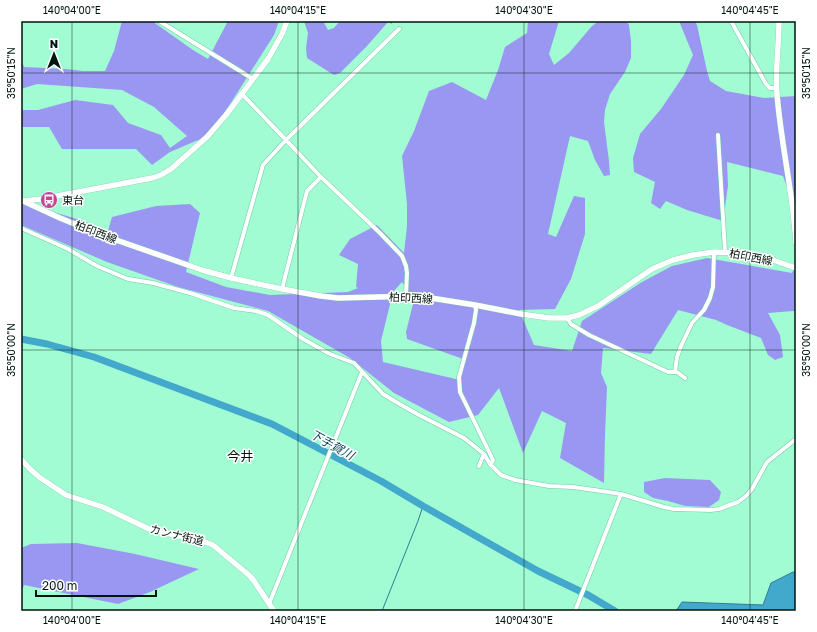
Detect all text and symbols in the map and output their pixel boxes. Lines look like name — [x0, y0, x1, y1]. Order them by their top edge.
text: 140°04'00"E — [43, 4, 101, 16]
text: 140°04'15"E — [270, 4, 326, 16]
text: 140°04'30"E — [495, 4, 553, 16]
text: 140°04'45"E — [721, 4, 779, 16]
north arrow — [34, 34, 74, 74]
text: N — [50, 37, 58, 50]
text: 35°50'15"N — [5, 47, 17, 99]
text: 35°50'15"N — [800, 47, 812, 99]
bus stop icon: 東台 — [39, 190, 59, 210]
place label: 東台 — [62, 193, 84, 206]
street label: 柏印西線 — [73, 218, 119, 245]
street label: 柏印西線 — [728, 246, 774, 267]
street label: 柏印西線 — [389, 290, 433, 305]
text: 35°50'00"N — [5, 323, 17, 377]
text: 35°50'00"N — [800, 323, 812, 377]
water label: 下手賀川 — [308, 426, 359, 464]
district label: 今井 — [227, 448, 253, 464]
street label: カンナ街道 — [149, 522, 205, 547]
scale bar — [36, 572, 156, 598]
text: 200 m — [42, 578, 77, 593]
text: 140°04'00"E — [43, 614, 101, 626]
text: 140°04'15"E — [270, 614, 326, 626]
text: 140°04'30"E — [495, 614, 553, 626]
text: 140°04'45"E — [721, 614, 779, 626]

